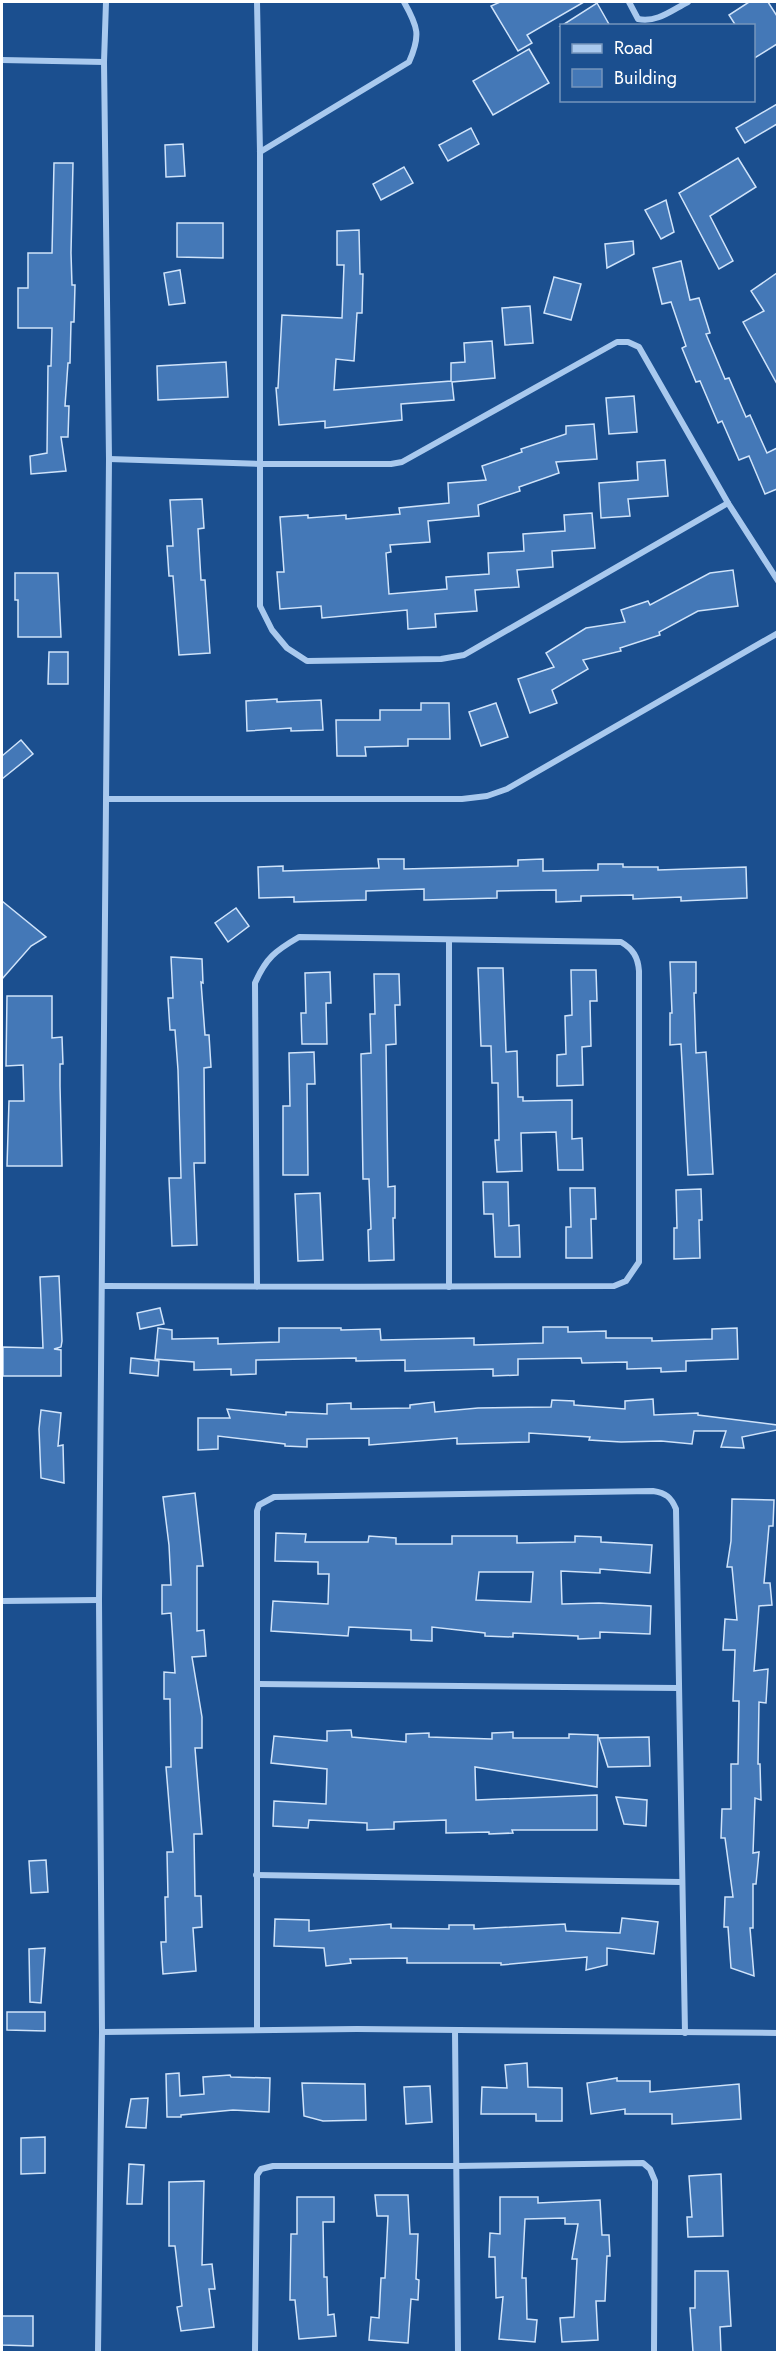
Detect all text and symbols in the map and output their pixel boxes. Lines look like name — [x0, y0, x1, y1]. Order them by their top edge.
legend — [560, 24, 755, 102]
text: Road — [614, 35, 653, 61]
text: Building — [614, 65, 677, 91]

